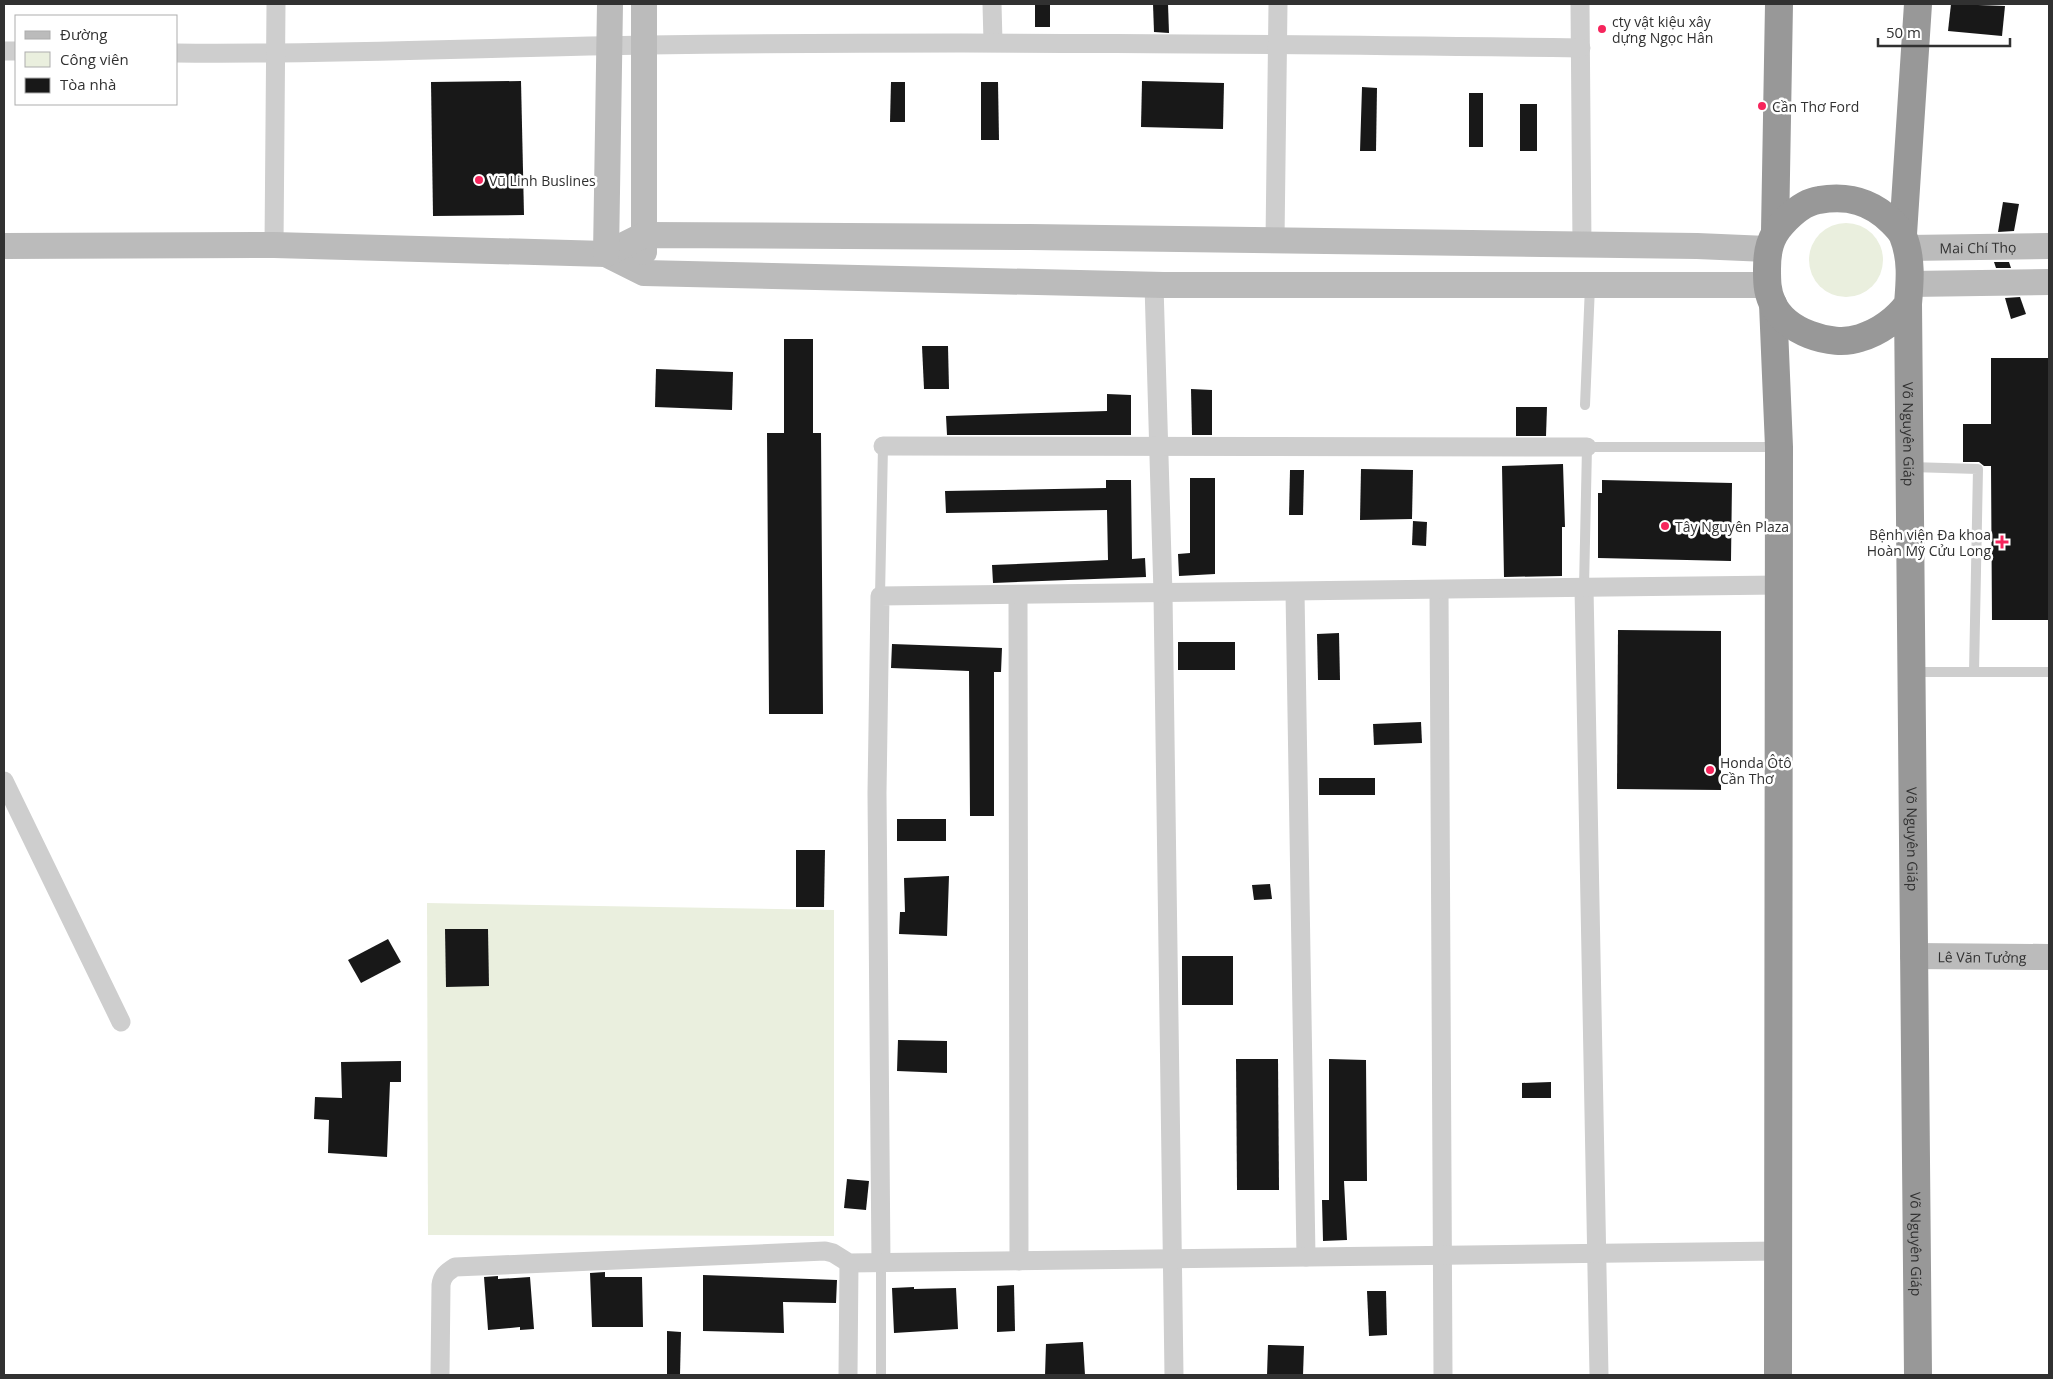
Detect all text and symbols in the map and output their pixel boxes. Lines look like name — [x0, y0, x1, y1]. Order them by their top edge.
place label: cty vật kiệu xây dựng Ngọc Hân — [1612, 12, 1713, 47]
legend — [15, 15, 178, 105]
scale bar — [1878, 15, 2010, 47]
text: 50 m — [1886, 22, 1921, 42]
marker: cty vật kiệu xây dựng Ngọc Hân — [1596, 23, 1608, 35]
text: Đường — [60, 24, 107, 44]
text: Công viên — [60, 49, 129, 69]
text: Tòa nhà — [60, 74, 116, 94]
place label: Cần Thơ Ford — [1772, 97, 1859, 116]
marker: Cần Thơ Ford — [1756, 100, 1768, 112]
place label: Vũ Linh Buslines — [489, 171, 596, 190]
marker: Vũ Linh Buslines — [473, 174, 485, 186]
street label: Mai Chí Thọ — [1939, 237, 2017, 257]
street label: Võ Nguyên Giáp — [1899, 382, 1919, 486]
place label: Tây Nguyên Plaza — [1675, 517, 1789, 536]
marker: Tây Nguyên Plaza — [1659, 520, 1671, 532]
place label: Bệnh viện Đa khoa Hoàn Mỹ Cửu Long — [1867, 525, 1991, 560]
marker: Bệnh viện Đa khoa Hoàn Mỹ Cửu Long — [1995, 535, 2009, 549]
place label: Honda Ôtô Cần Thơ — [1720, 753, 1792, 788]
marker: Honda Ôtô Cần Thơ — [1704, 764, 1716, 776]
street label: Võ Nguyên Giáp — [1903, 787, 1923, 891]
street label: Lê Văn Tưởng — [1937, 947, 2027, 966]
street label: Võ Nguyên Giáp — [1907, 1192, 1927, 1296]

